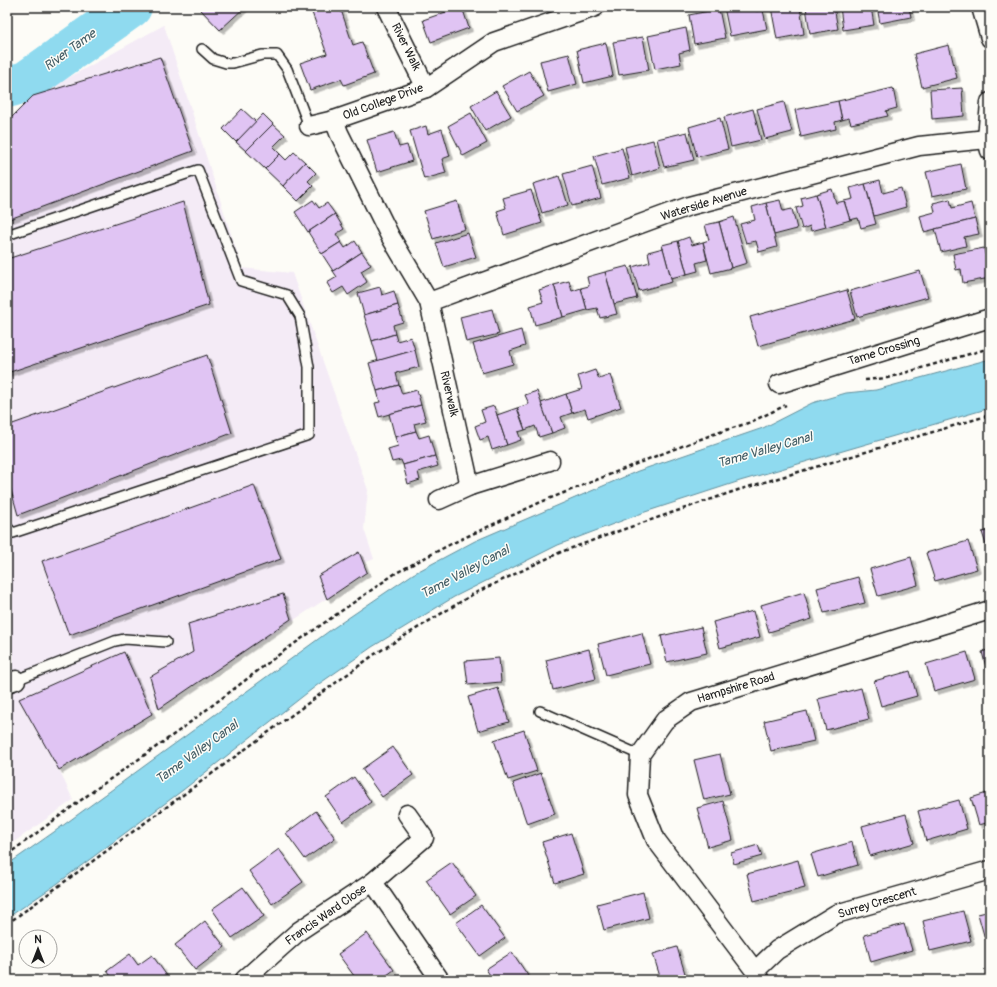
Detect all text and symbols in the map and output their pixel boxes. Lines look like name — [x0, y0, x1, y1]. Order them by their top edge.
street label: River Walk — [388, 21, 424, 73]
water label: River Tame — [41, 25, 100, 74]
street label: Old College Drive — [341, 80, 425, 124]
street label: Waterside Avenue — [659, 184, 749, 224]
street label: Tame Crossing — [846, 333, 922, 369]
street label: Riverwalk — [436, 370, 462, 418]
water label: Tame Valley Canal — [716, 428, 816, 471]
water label: Tame Valley Canal — [418, 541, 514, 602]
street label: Hampshire Road — [695, 669, 777, 707]
water label: Tame Valley Canal — [153, 716, 243, 787]
street label: Francis Ward Close — [282, 881, 370, 949]
street label: Surrey Crescent — [836, 884, 918, 922]
north arrow — [18, 929, 58, 969]
text: N — [34, 933, 42, 946]

